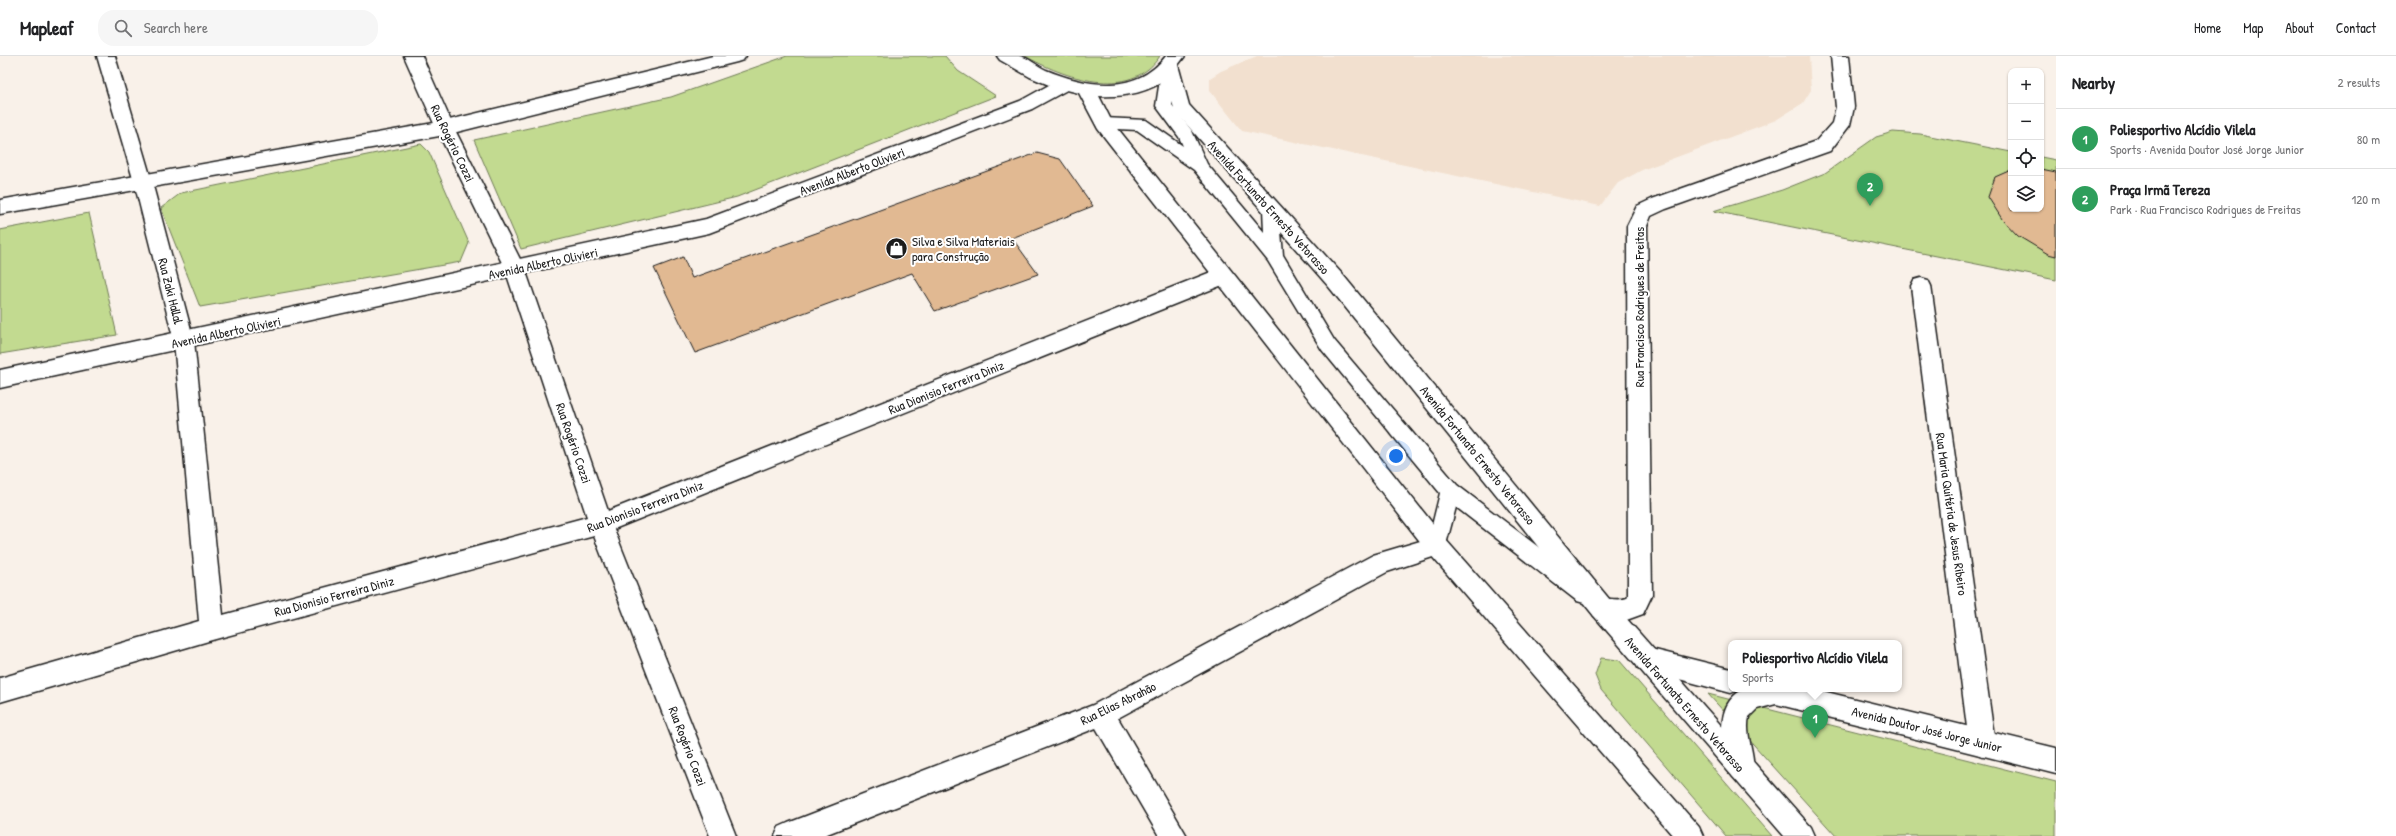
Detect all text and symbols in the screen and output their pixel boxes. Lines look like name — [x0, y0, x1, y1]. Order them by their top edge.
search box — [98, 10, 378, 46]
text: Mapleaf — [20, 15, 74, 41]
icon: search — [112, 17, 134, 39]
text: Search here — [144, 17, 208, 38]
text: Home — [2194, 18, 2221, 37]
text: Map — [2243, 18, 2263, 37]
text: About — [2285, 18, 2314, 37]
text: Contact — [2336, 18, 2376, 37]
map controls — [2008, 68, 2044, 212]
button: + — [2008, 68, 2044, 104]
text: Nearby — [2072, 71, 2115, 94]
text: 2 results — [2338, 73, 2380, 91]
street label: Rua Rogério Cozzi — [427, 101, 479, 185]
button: − — [2008, 104, 2044, 140]
text: Poliesportivo Alcídio Vilela — [2110, 119, 2255, 140]
text: 1 — [2083, 130, 2087, 148]
text: 80 m — [2357, 130, 2380, 148]
street label: Avenida Fortunato Ernesto Vetorasso — [1204, 136, 1334, 278]
button: locate — [2008, 140, 2044, 176]
text: Sports · Avenida Doutor José Jorge Junior — [2110, 140, 2304, 158]
street label: Avenida Alberto Olivieri — [797, 143, 907, 199]
pin: 2 — [1857, 173, 1883, 206]
button: layers — [2008, 176, 2044, 212]
text: Praça Irmã Tereza — [2110, 179, 2210, 200]
text: 2 — [2082, 190, 2088, 208]
text: 120 m — [2352, 190, 2380, 208]
text: Park · Rua Francisco Rodrigues de Freitas — [2110, 200, 2301, 218]
street label: Rua Francisco Rodrigues de Freitas — [1630, 227, 1648, 387]
place label: Silva e Silva Materiais para Construção — [912, 232, 1015, 265]
shop icon: Silva e Silva Materiais para Construção — [884, 235, 910, 261]
street label: Avenida Alberto Olivieri — [487, 243, 599, 283]
street label: Rua Zaki Hallal — [154, 256, 188, 326]
street label: Avenida Alberto Olivieri — [170, 312, 282, 352]
street label: Rua Dionisio Ferreira Diniz — [886, 355, 1007, 418]
street label: Avenida Fortunato Ernesto Vetorasso — [1416, 382, 1540, 528]
street label: Rua Rogério Cozzi — [552, 400, 596, 486]
street label: Rua Maria Quitéria de Jesus Ribeiro — [1932, 431, 1972, 597]
your location — [1386, 446, 1406, 466]
street label: Rua Dionisio Ferreira Diniz — [584, 475, 706, 536]
street label: Rua Dionisio Ferreira Diniz — [272, 571, 396, 621]
street label: Avenida Fortunato Ernesto Vetorasso — [1621, 632, 1749, 776]
popup — [1728, 640, 1902, 692]
text: Poliesportivo Alcídio Vilela — [1742, 647, 1888, 668]
text: Sports — [1742, 668, 1774, 686]
street label: Rua Elias Abrahão — [1077, 677, 1159, 729]
street label: Avenida Doutor José Jorge Junior — [1850, 702, 2004, 756]
street label: Rua Rogério Cozzi — [665, 704, 711, 788]
pin: 1 — [1802, 705, 1828, 738]

